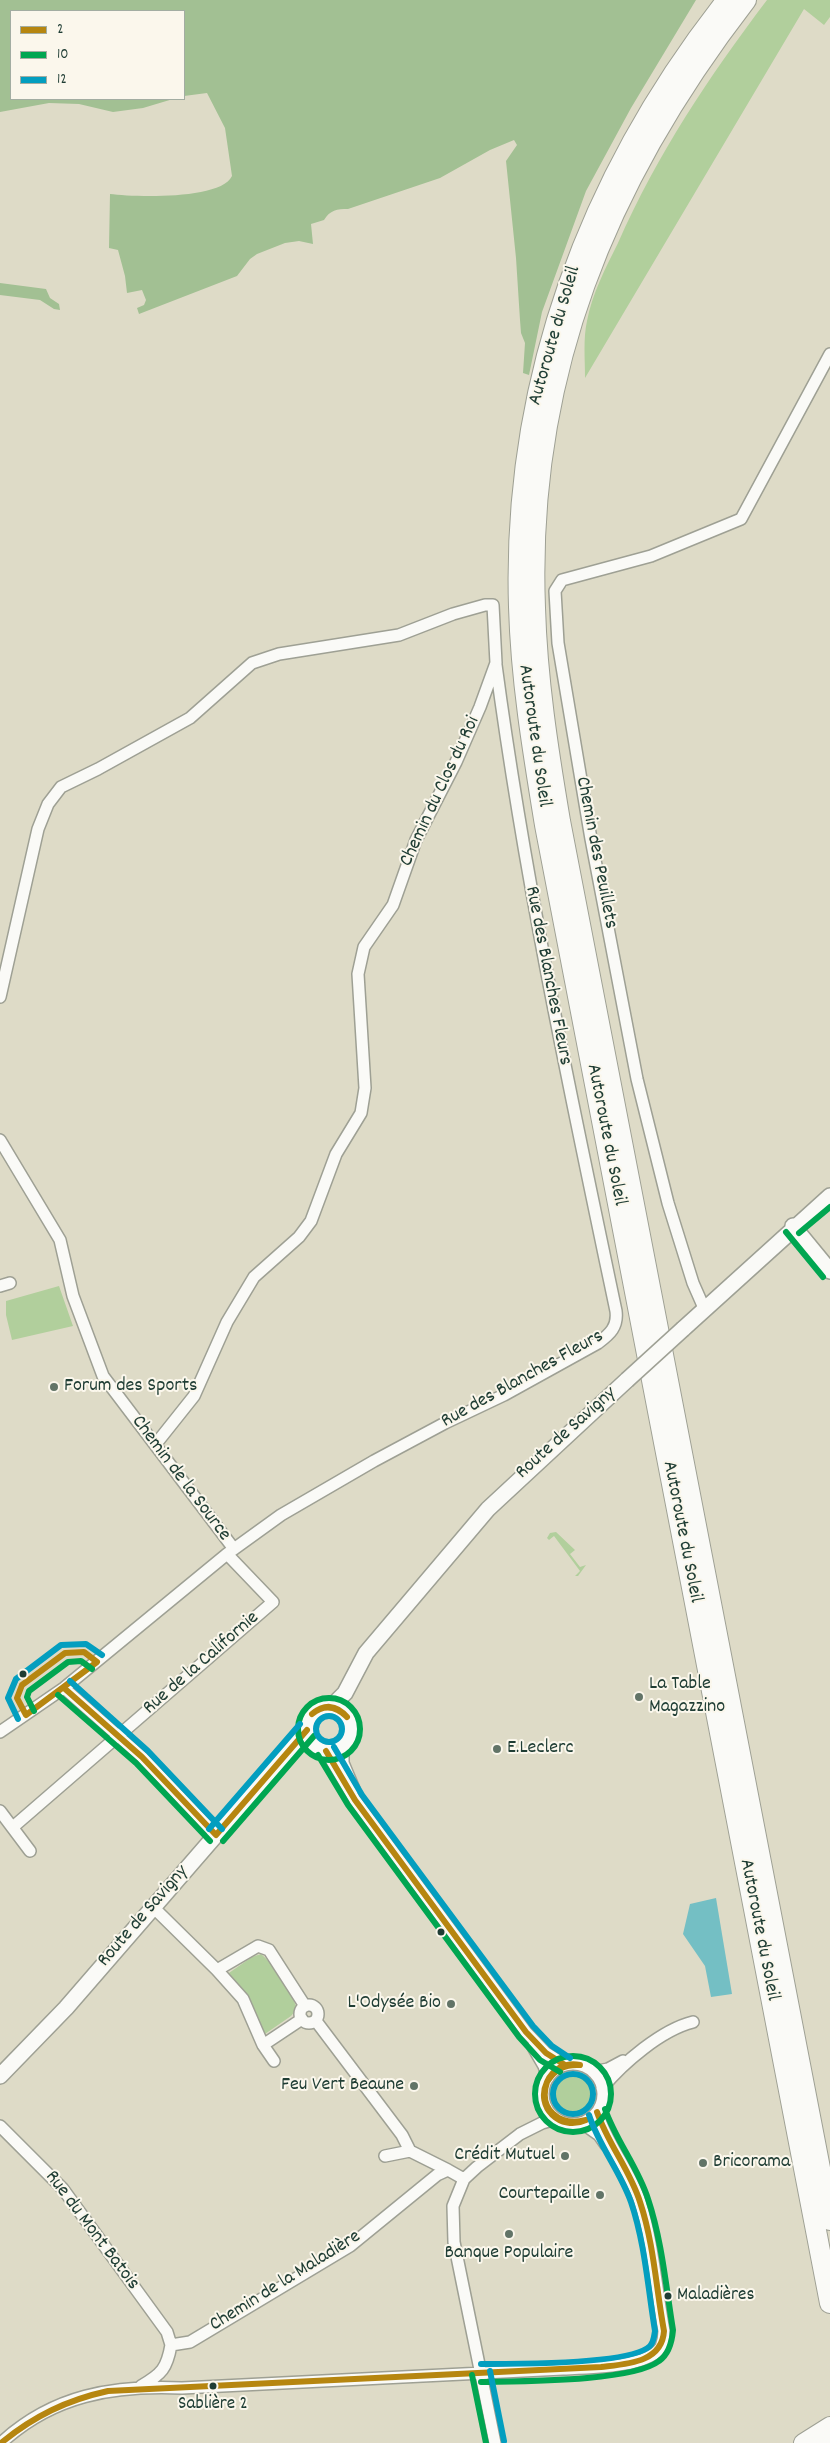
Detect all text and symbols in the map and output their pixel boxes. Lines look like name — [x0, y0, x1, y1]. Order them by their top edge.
legend — [10, 10, 185, 100]
text: 2 — [57, 19, 64, 41]
text: 10 — [57, 44, 68, 66]
text: 12 — [57, 69, 67, 91]
street label: Autoroute du Soleil — [525, 264, 587, 408]
street label: Autoroute du Soleil — [511, 663, 555, 809]
street label: Chemin du Clos du Roi — [396, 713, 486, 871]
street label: Chemin des Peuillets — [568, 775, 622, 931]
street label: Rue des Blanches Fleurs — [518, 885, 576, 1067]
street label: Autoroute du Soleil — [580, 1062, 630, 1208]
street label: Rue des Blanches Fleurs — [438, 1325, 608, 1435]
place label: Forum des Sports — [64, 1375, 198, 1399]
marker: Forum des Sports — [48, 1381, 60, 1393]
street label: Route de Savigny — [512, 1383, 622, 1485]
street label: Chemin de la Source — [125, 1411, 235, 1547]
street label: Autoroute du Soleil — [656, 1459, 706, 1605]
street label: Rue de la Californie — [139, 1607, 265, 1721]
unlabelled marker — [18, 1669, 28, 1679]
place label: La Table Magazzino — [649, 1673, 725, 1720]
marker: La Table Magazzino — [633, 1691, 645, 1703]
place label: E.Leclerc — [507, 1737, 573, 1761]
marker: E.Leclerc — [491, 1743, 503, 1755]
street label: Autoroute du Soleil — [733, 1857, 783, 2003]
street label: Route de Savigny — [93, 1861, 195, 1973]
unlabelled marker — [436, 1927, 446, 1937]
place label: L'Odysée Bio — [347, 1992, 441, 2016]
marker: L'Odysée Bio — [445, 1998, 457, 2010]
place label: Feu Vert Beaune — [281, 2074, 404, 2098]
marker: Feu Vert Beaune — [408, 2080, 420, 2092]
place label: Crédit Mutuel — [454, 2144, 555, 2168]
marker: Crédit Mutuel — [559, 2150, 571, 2162]
place label: Bricorama — [713, 2151, 790, 2175]
marker: Bricorama — [697, 2157, 709, 2169]
street label: Rue du Mont Batois — [38, 2167, 144, 2295]
place label: Courtepaille — [498, 2183, 590, 2207]
marker: Courtepaille — [594, 2189, 606, 2201]
street label: Chemin de la Maladière — [206, 2226, 366, 2338]
marker: Banque Populaire — [503, 2228, 515, 2240]
place label: Banque Populaire — [445, 2242, 573, 2266]
place label: Maladières — [677, 2285, 754, 2307]
marker: Maladières — [663, 2291, 673, 2301]
marker: Sablière 2 — [208, 2381, 218, 2391]
place label: Sablière 2 — [178, 2394, 248, 2416]

